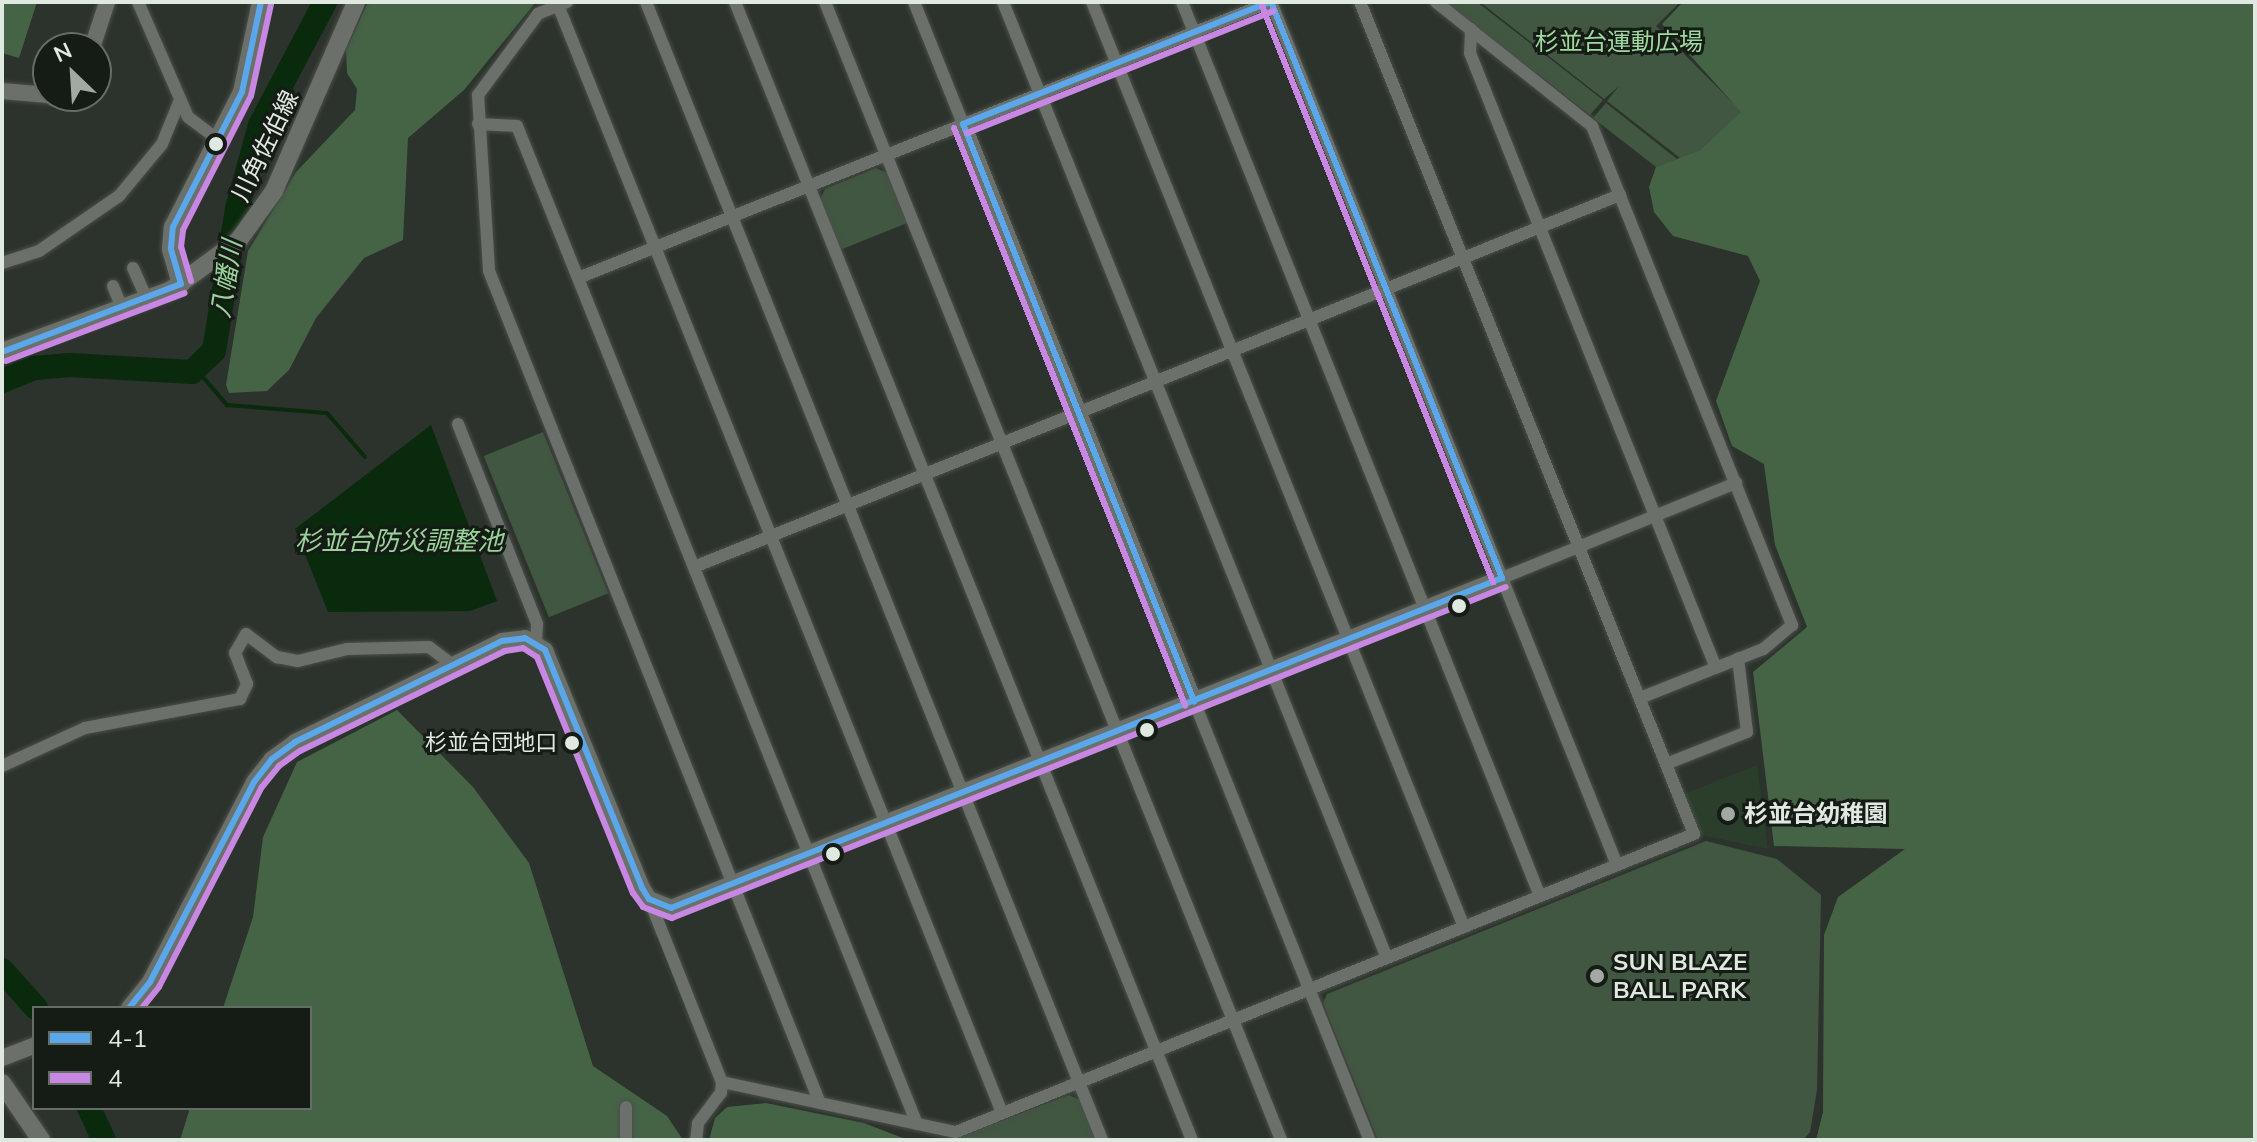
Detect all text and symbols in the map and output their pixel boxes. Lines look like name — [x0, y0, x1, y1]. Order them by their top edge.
park label: 杉並台運動広場 — [1535, 28, 1703, 56]
north arrow — [32, 32, 112, 112]
text: N — [49, 36, 76, 68]
street label: 川角佐伯線 — [226, 86, 304, 206]
unlabelled marker — [208, 136, 224, 152]
water label: 八幡川 — [204, 238, 248, 320]
water label: 杉並台防災調整池 — [295, 525, 503, 557]
unlabelled marker — [1451, 598, 1467, 614]
unlabelled marker — [1139, 722, 1155, 738]
place label: 杉並台団地口 — [425, 730, 557, 756]
marker: 杉並台団地口 — [564, 735, 580, 751]
place label: 杉並台幼稚園 — [1744, 800, 1888, 828]
marker: 杉並台幼稚園 — [1719, 805, 1737, 823]
unlabelled marker — [825, 846, 841, 862]
place label: SUN BLAZE BALL PARK — [1613, 948, 1747, 1004]
marker: SUN BLAZE BALL PARK — [1588, 967, 1606, 985]
legend — [32, 1006, 312, 1110]
text: 4-1 — [108, 1023, 147, 1053]
text: 4 — [108, 1063, 122, 1093]

